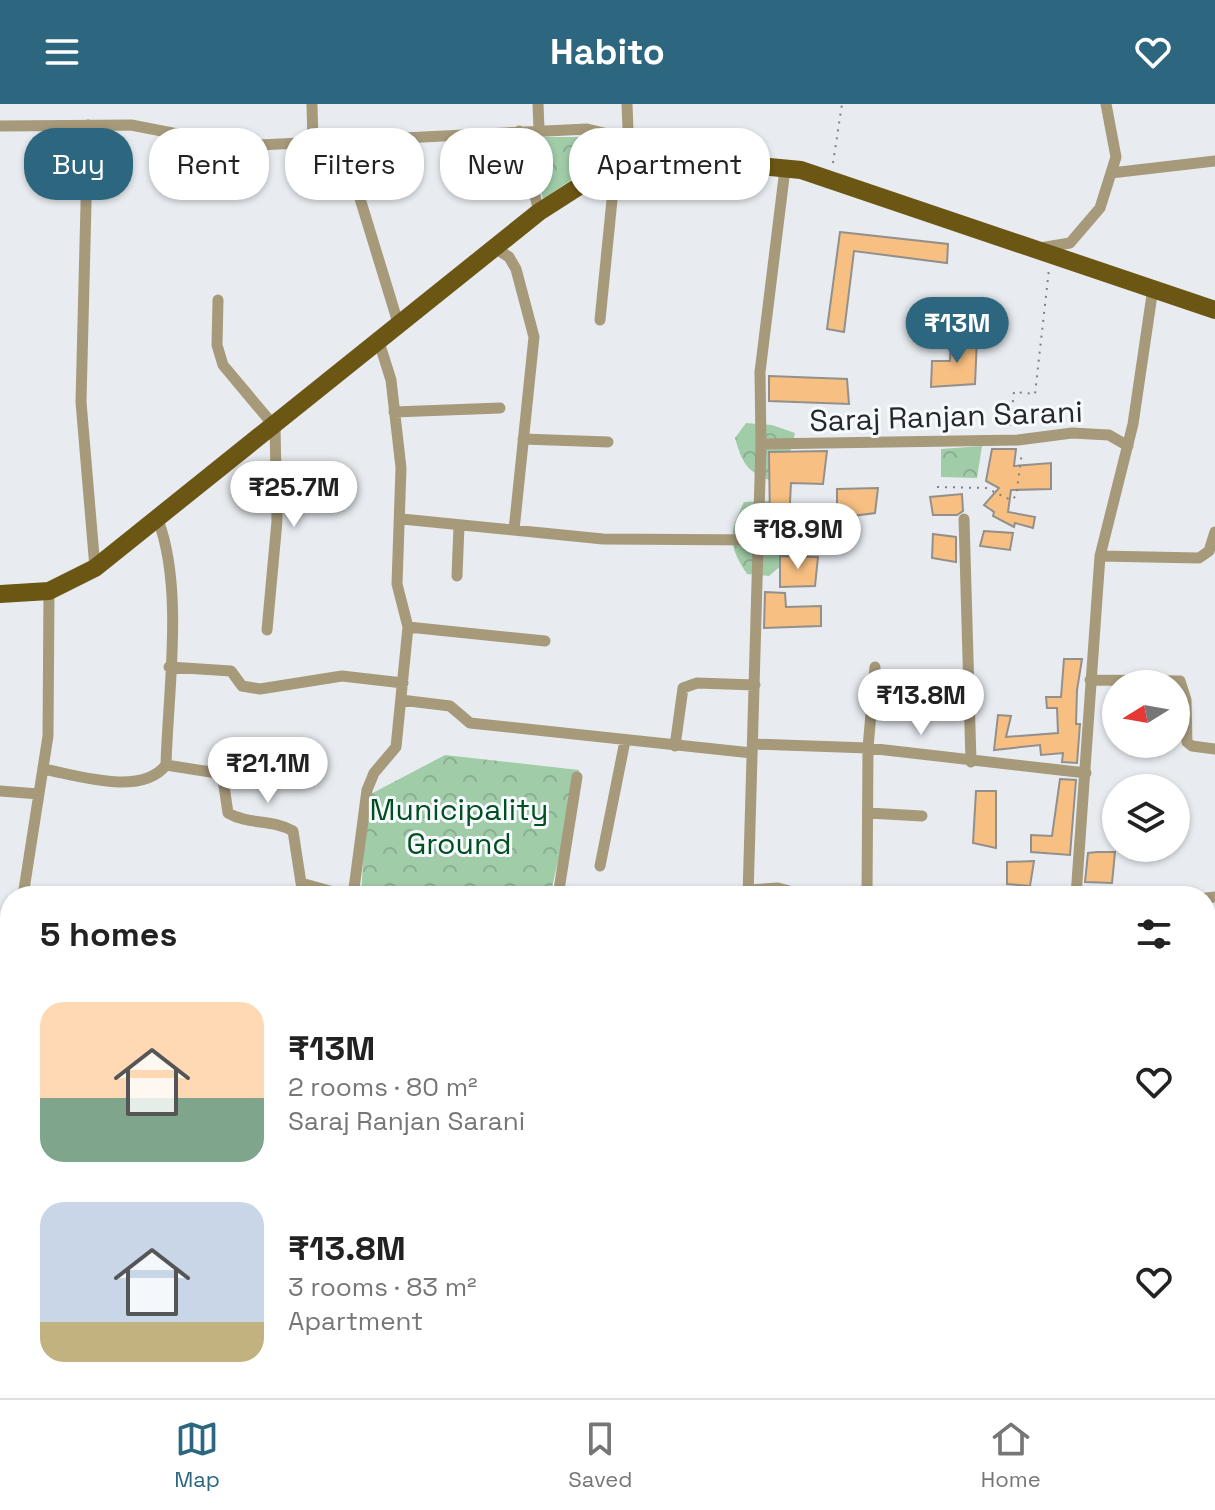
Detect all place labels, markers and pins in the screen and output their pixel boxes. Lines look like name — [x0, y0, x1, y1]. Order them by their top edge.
pin: ₹13M — [910, 297, 1004, 365]
pin: ₹25.7M — [229, 461, 359, 529]
pin: ₹18.9M — [733, 503, 863, 571]
pin: ₹13.8M — [856, 669, 986, 737]
pin: ₹21.1M — [203, 737, 333, 805]

